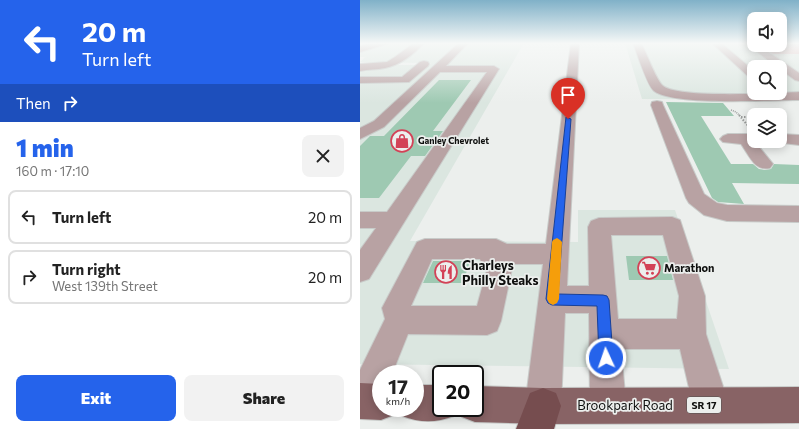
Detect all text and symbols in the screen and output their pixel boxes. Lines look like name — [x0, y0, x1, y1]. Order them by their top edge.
map controls — [747, 12, 787, 148]
button: sound — [747, 12, 787, 52]
text: 20 m — [82, 14, 146, 48]
icon: left — [16, 16, 68, 68]
text: Turn left — [82, 48, 151, 70]
button: search — [747, 60, 787, 100]
pin — [551, 78, 585, 119]
icon: arrive — [557, 84, 579, 106]
icon: right — [59, 92, 81, 114]
text: Then — [16, 94, 51, 112]
button: layers — [747, 108, 787, 148]
shop icon: Ganley Chevrolet — [389, 128, 415, 154]
text: 1 min — [16, 133, 74, 162]
button: close — [302, 135, 344, 177]
place label: Ganley Chevrolet — [418, 135, 489, 146]
text: 160 m · 17:10 — [16, 163, 89, 179]
icon: left — [18, 206, 40, 228]
text: Turn left — [52, 208, 111, 226]
text: 20 m — [308, 208, 342, 226]
supermarket icon: Marathon — [636, 255, 662, 281]
place label: Charleys Philly Steaks — [462, 257, 539, 288]
restaurant icon: Charleys Philly Steaks — [433, 259, 459, 285]
text: Turn right — [52, 260, 121, 278]
place label: Marathon — [664, 261, 714, 274]
icon: right — [18, 266, 40, 288]
text: 20 m — [308, 268, 342, 286]
text: West 139th Street — [52, 278, 158, 294]
position arrow — [585, 337, 627, 379]
speed limit sign: 20 — [432, 365, 484, 417]
text: 17 — [388, 374, 408, 398]
button: Exit — [16, 375, 176, 421]
button: Share — [184, 375, 344, 421]
text: km/h — [386, 395, 410, 407]
street label: Brookpark Road — [577, 397, 673, 413]
road number: SR 17 — [687, 397, 721, 413]

